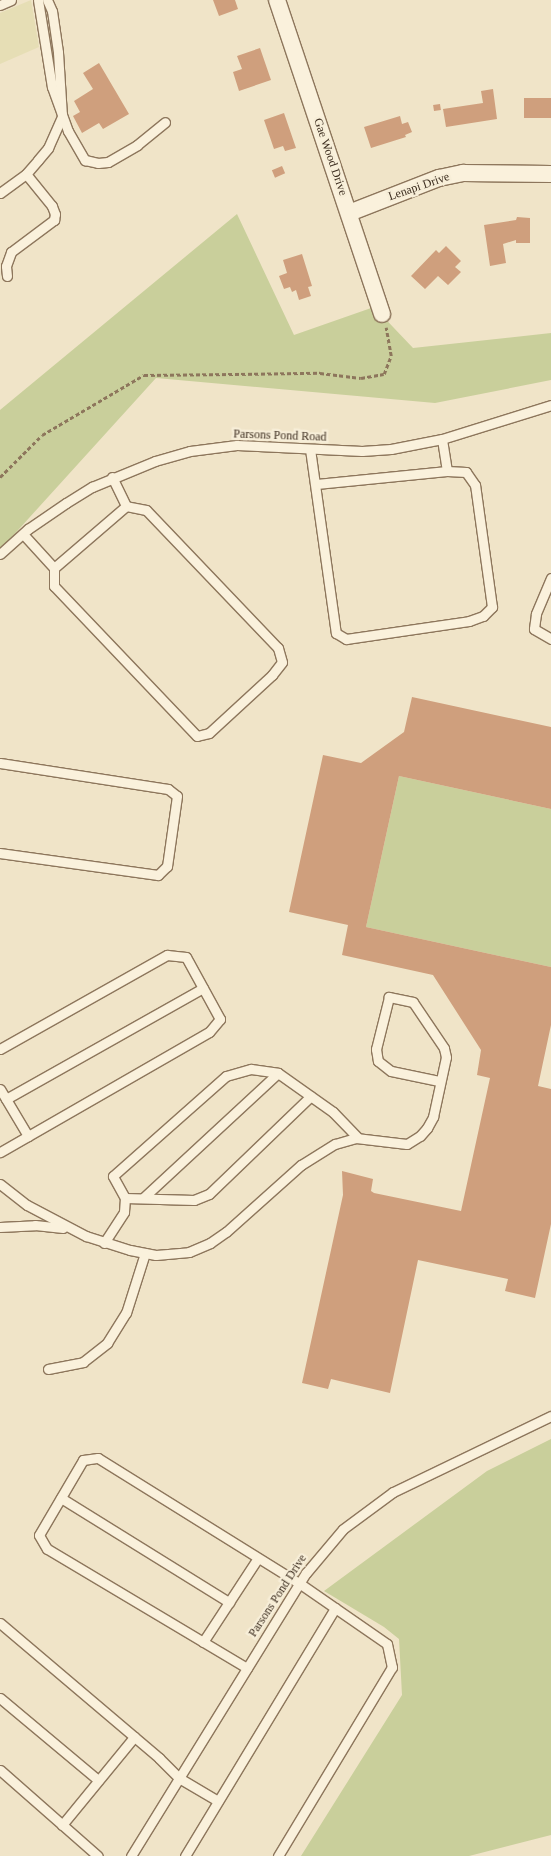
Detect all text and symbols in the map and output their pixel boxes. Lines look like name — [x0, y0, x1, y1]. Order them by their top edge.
street label: Gae Wood Drive — [310, 116, 350, 198]
street label: Lenapi Drive — [387, 170, 451, 204]
street label: Parsons Pond Road — [233, 427, 327, 445]
street label: Parsons Pond Drive — [246, 1552, 310, 1640]

